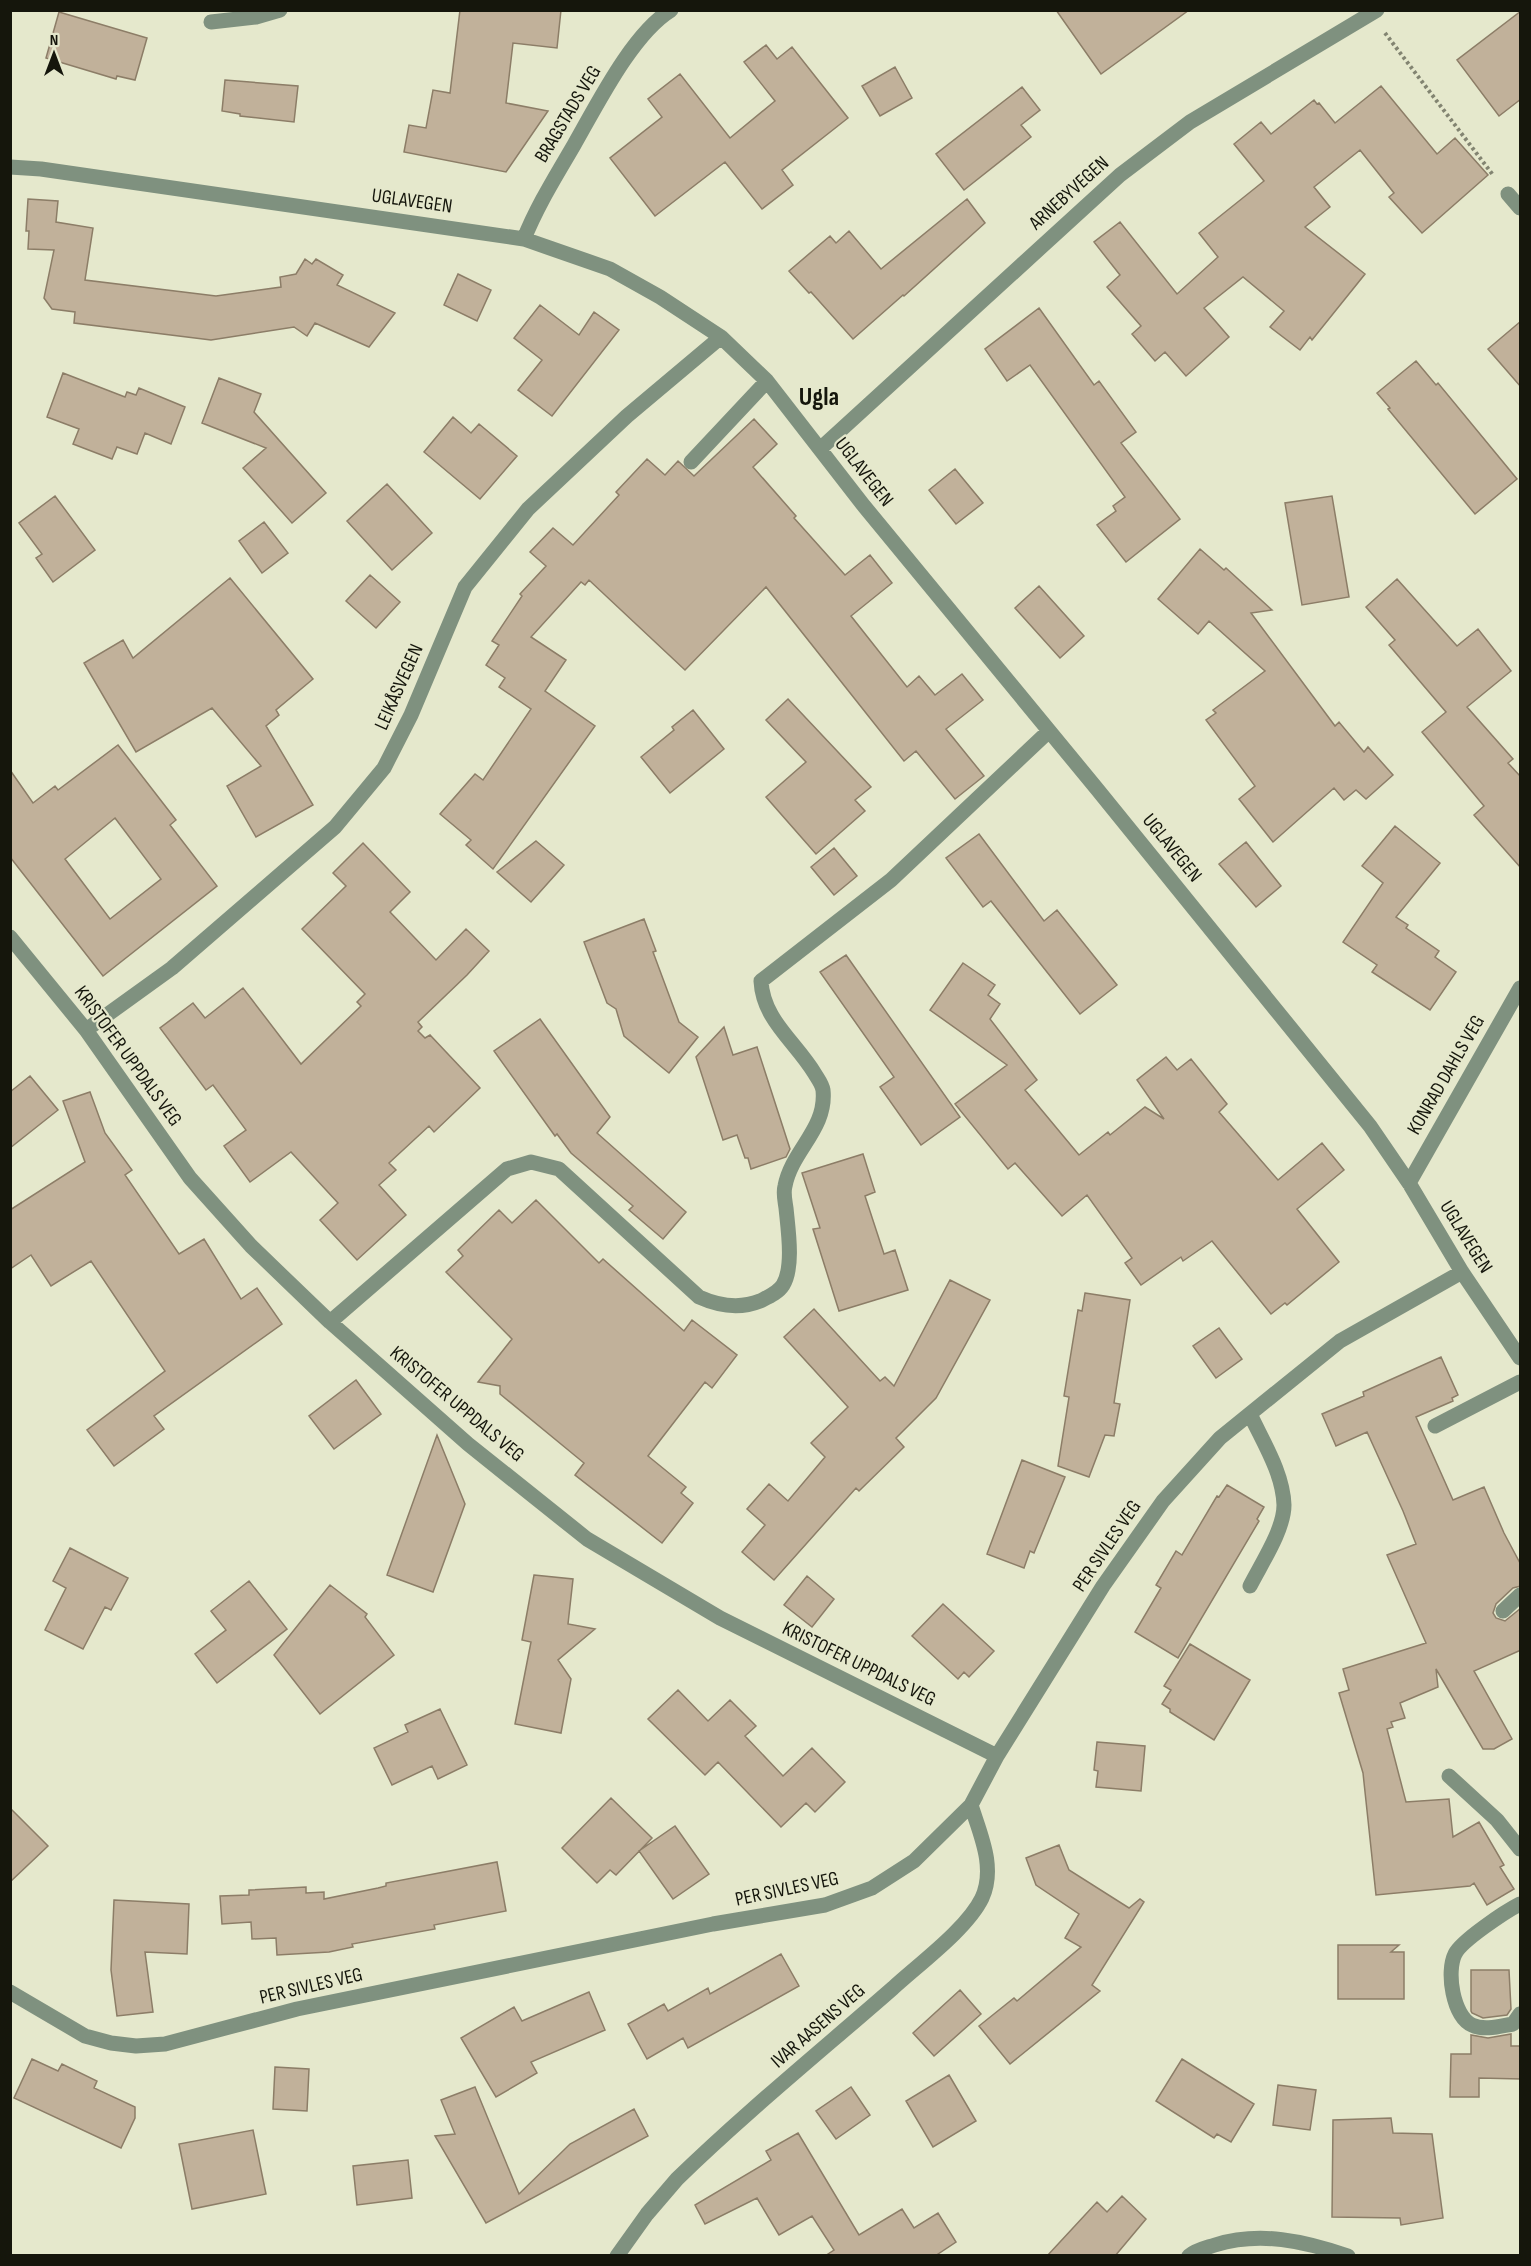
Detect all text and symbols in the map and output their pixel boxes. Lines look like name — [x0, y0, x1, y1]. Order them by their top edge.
north arrow — [24, 24, 84, 84]
text: N — [50, 31, 58, 50]
street label: BRAGSTADS VEG — [530, 61, 606, 167]
street label: ARNEBYVEGEN — [1024, 151, 1114, 236]
street label: UGLAVEGEN — [370, 183, 454, 219]
district label: Ugla — [799, 382, 839, 413]
street label: UGLAVEGEN — [830, 433, 898, 511]
street label: LEIKÅSVEGEN — [369, 640, 429, 734]
street label: UGLAVEGEN — [1137, 809, 1207, 887]
street label: KRISTOFER UPPDALS VEG — [69, 981, 187, 1131]
street label: KONRAD DAHLS VEG — [1402, 1011, 1490, 1139]
street label: UGLAVEGEN — [1434, 1196, 1498, 1278]
street label: KRISTOFER UPPDALS VEG — [385, 1341, 529, 1467]
street label: PER SIVLES VEG — [1068, 1496, 1146, 1596]
street label: KRISTOFER UPPDALS VEG — [778, 1616, 940, 1712]
street label: PER SIVLES VEG — [733, 1866, 841, 1912]
street label: PER SIVLES VEG — [257, 1962, 365, 2010]
street label: IVAR AASENS VEG — [766, 1979, 870, 2073]

